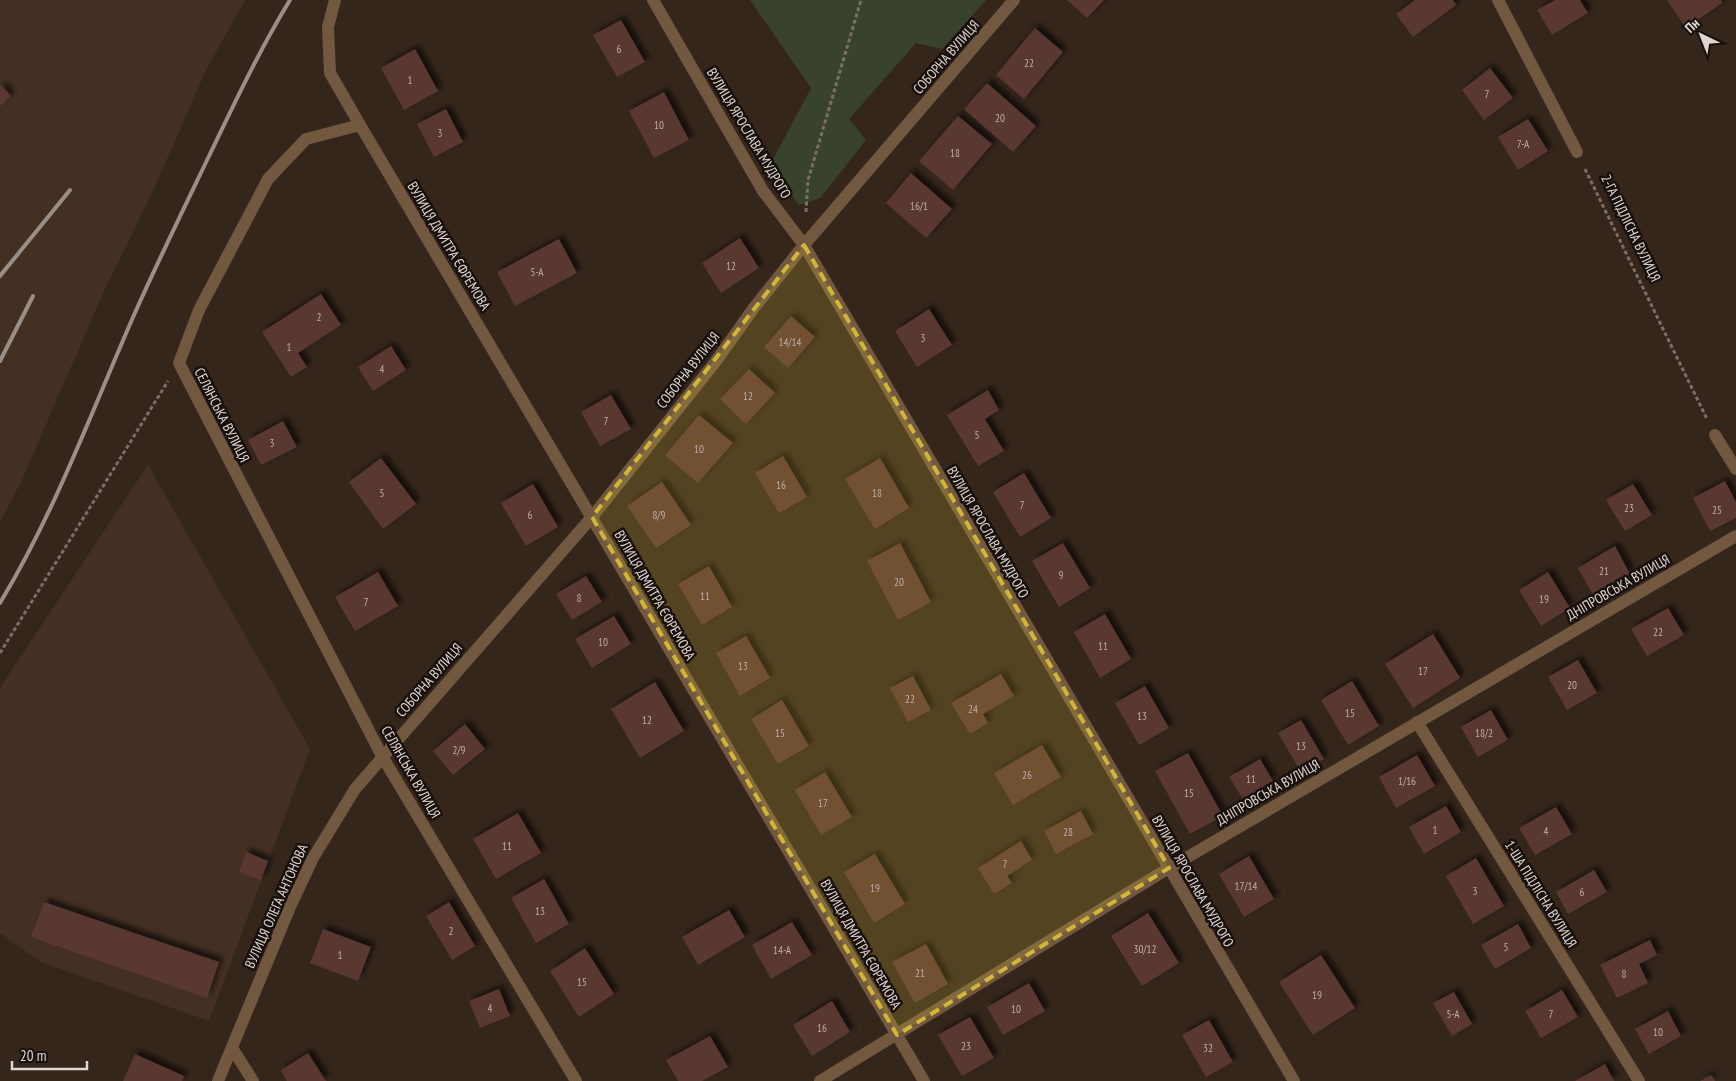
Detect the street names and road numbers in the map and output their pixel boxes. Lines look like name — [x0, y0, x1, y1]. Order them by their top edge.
street label: СОБОРНА ВУЛИЦЯ — [909, 16, 983, 98]
street label: ВУЛИЦЯ ЯРОСЛАВА МУДРОГО — [703, 64, 795, 202]
street label: 2-ГА ПІДЛІСНА ВУЛИЦЯ — [1597, 171, 1665, 285]
street label: ВУЛИЦЯ ДМИТРА ЄФРЕМОВА — [403, 178, 495, 314]
street label: СОБОРНА ВУЛИЦЯ — [653, 328, 723, 412]
street label: СЕЛЯНСЬКА ВУЛИЦЯ — [190, 365, 254, 465]
street label: ВУЛИЦЯ ЯРОСЛАВА МУДРОГО — [943, 463, 1033, 601]
street label: ВУЛИЦЯ ДМИТРА ЄФРЕМОВА — [610, 527, 700, 663]
street label: ДНІПРОВСЬКА ВУЛИЦЯ — [1563, 550, 1673, 624]
street label: СОБОРНА ВУЛИЦЯ — [392, 639, 466, 721]
street label: СЕЛЯНСЬКА ВУЛИЦЯ — [377, 723, 445, 821]
street label: ДНІПРОВСЬКА ВУЛИЦЯ — [1213, 755, 1323, 829]
street label: ВУЛИЦЯ ЯРОСЛАВА МУДРОГО — [1148, 812, 1238, 950]
street label: 1-ША ПІДЛІСНА ВУЛИЦЯ — [1501, 837, 1581, 951]
street label: ВУЛИЦЯ ОЛЕГА АНТОНОВА — [240, 841, 312, 971]
street label: ВУЛИЦЯ ДМИТРА ЄФРЕМОВА — [816, 876, 906, 1012]

